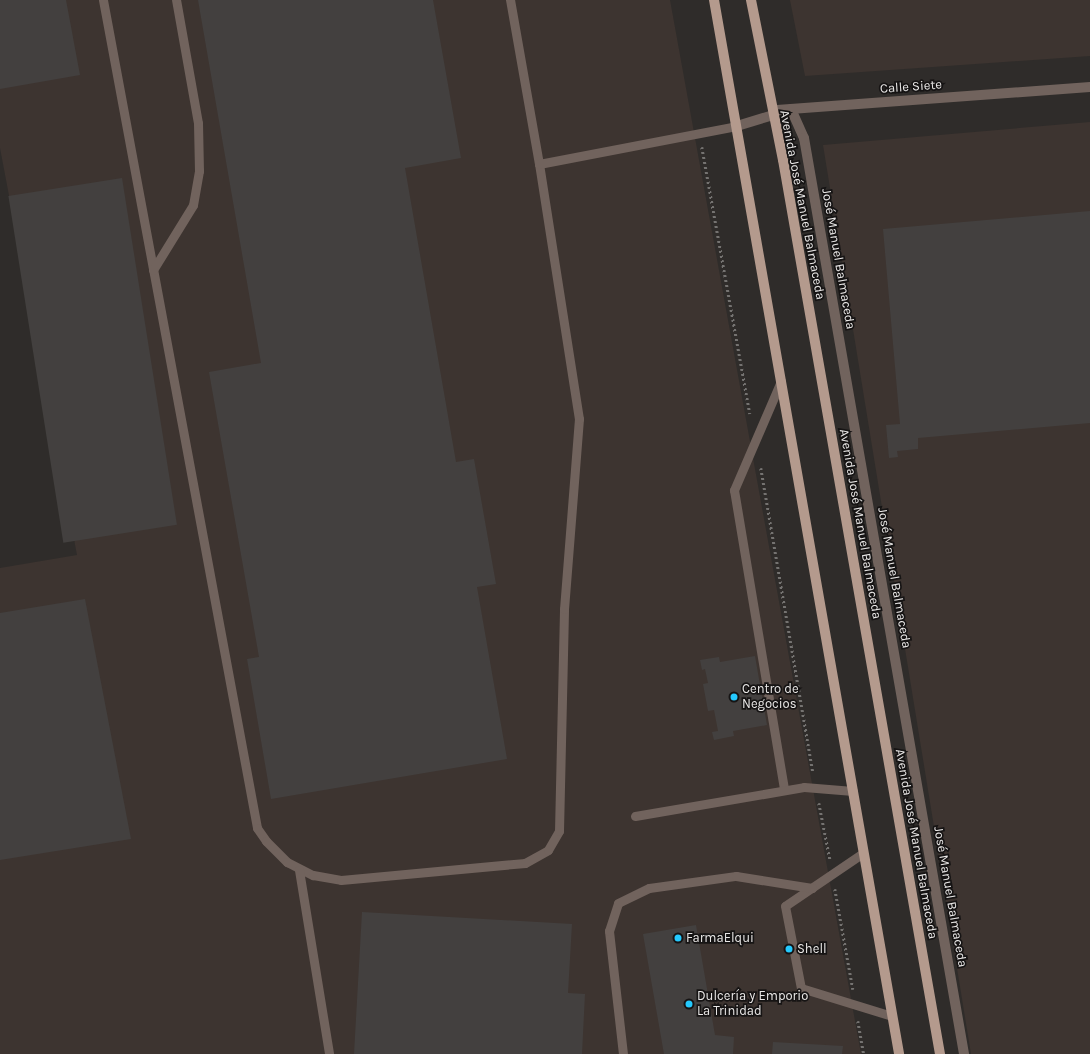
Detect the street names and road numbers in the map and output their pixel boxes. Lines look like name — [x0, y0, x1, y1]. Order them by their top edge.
street label: Calle Siete — [879, 77, 943, 97]
street label: Avenida José Manuel Balmaceda — [776, 109, 828, 301]
street label: José Manuel Balmaceda — [818, 187, 858, 331]
street label: Avenida José Manuel Balmaceda — [836, 428, 884, 620]
street label: José Manuel Balmaceda — [874, 506, 914, 650]
street label: Avenida José Manuel Balmaceda — [892, 748, 940, 940]
street label: José Manuel Balmaceda — [930, 825, 970, 969]

